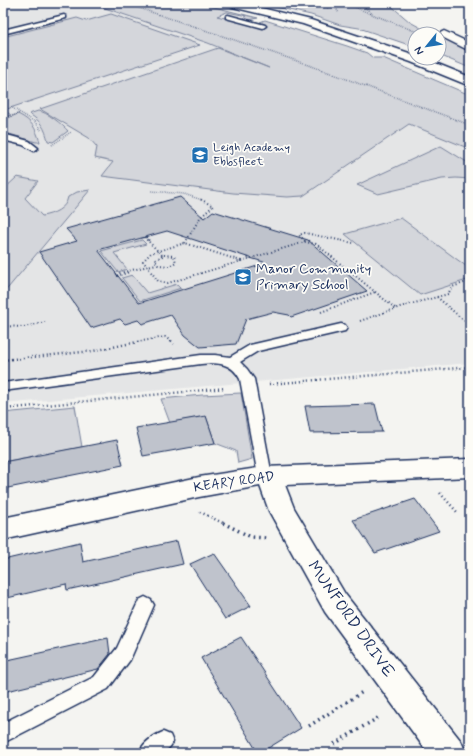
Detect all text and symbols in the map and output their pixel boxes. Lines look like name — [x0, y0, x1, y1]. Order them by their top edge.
north arrow — [407, 26, 447, 66]
text: N — [411, 44, 427, 57]
place label: Leigh Academy Ebbsfleet — [213, 140, 290, 170]
school or university icon: Leigh Academy Ebbsfleet — [190, 145, 210, 165]
place label: Manor Community Primary School — [256, 260, 371, 294]
school or university icon: Manor Community Primary School — [233, 267, 253, 287]
street label: KEARY ROAD — [192, 467, 276, 497]
street label: MUNFORD DRIVE — [302, 556, 400, 682]

